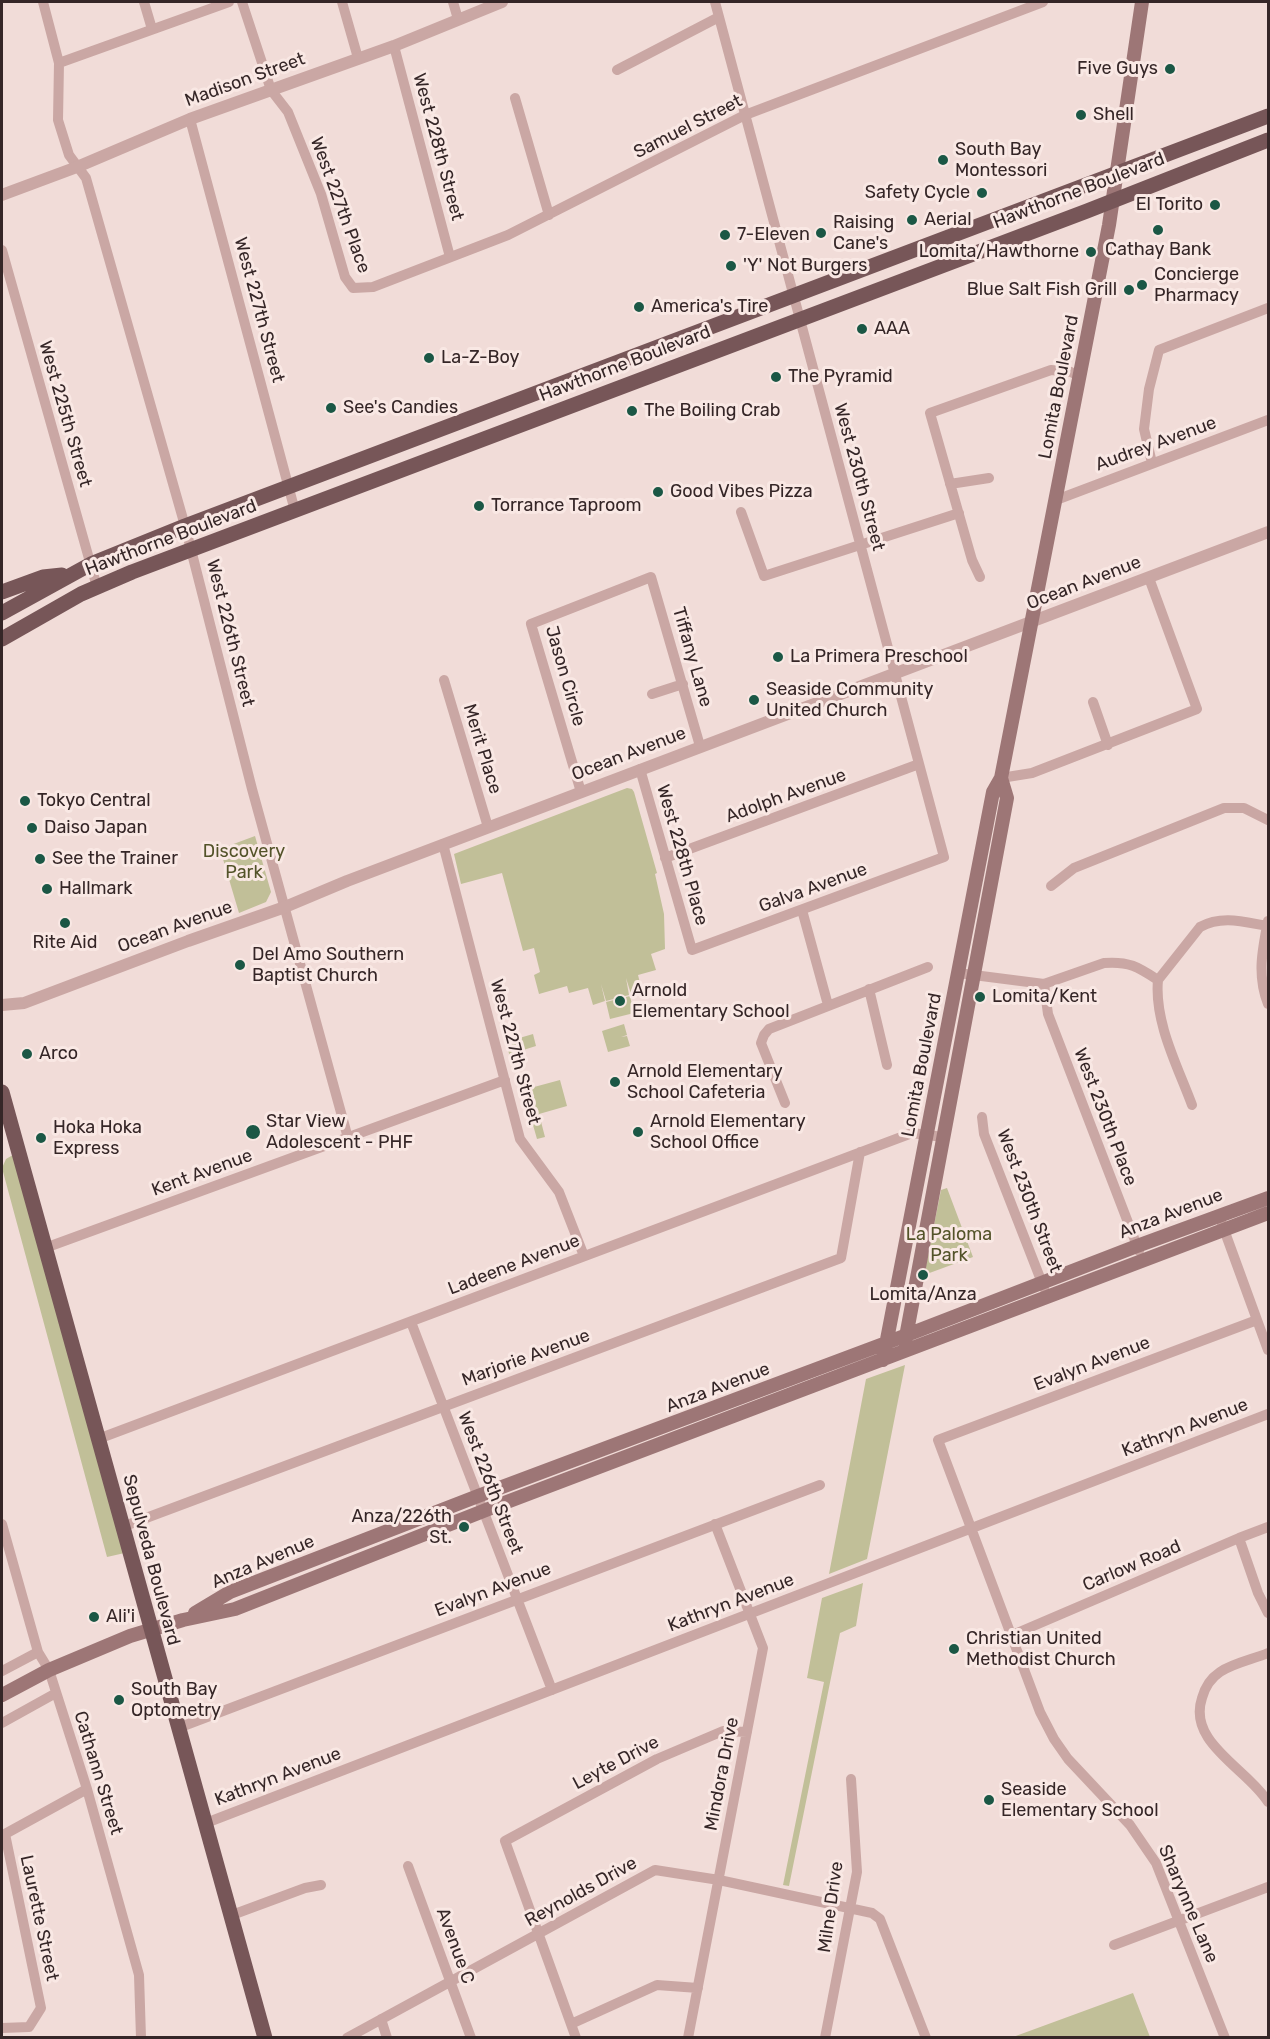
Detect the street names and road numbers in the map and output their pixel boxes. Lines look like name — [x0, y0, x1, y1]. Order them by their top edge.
street label: Madison Street — [182, 48, 308, 112]
street label: West 228th Street — [408, 71, 468, 223]
street label: Samuel Street — [630, 90, 746, 164]
street label: West 227th Place — [305, 134, 375, 276]
street label: Hawthorne Boulevard — [990, 148, 1168, 234]
street label: West 227th Street — [229, 235, 289, 385]
street label: Lomita Boulevard — [1034, 313, 1084, 461]
street label: Hawthorne Boulevard — [536, 321, 714, 407]
street label: West 225th Street — [34, 338, 96, 490]
street label: West 230th Street — [829, 401, 889, 553]
street label: Audrey Avenue — [1093, 412, 1219, 476]
street label: Hawthorne Boulevard — [82, 495, 260, 581]
street label: Ocean Avenue — [1024, 551, 1144, 615]
street label: West 226th Street — [201, 557, 259, 709]
street label: Tiffany Lane — [667, 605, 717, 709]
street label: Jason Circle — [540, 623, 590, 729]
street label: Merit Place — [458, 701, 506, 797]
street label: Ocean Avenue — [569, 722, 689, 786]
street label: Adolph Avenue — [723, 764, 849, 828]
street label: West 228th Place — [652, 782, 712, 928]
street label: Galva Avenue — [756, 858, 870, 918]
street label: Ocean Avenue — [115, 896, 235, 958]
street label: West 227th Street — [485, 977, 545, 1127]
street label: Lomita Boulevard — [897, 991, 947, 1139]
street label: West 230th Place — [1069, 1045, 1141, 1189]
street label: West 230th Street — [992, 1126, 1066, 1276]
street label: Kent Avenue — [149, 1145, 255, 1201]
street label: Anza Avenue — [1116, 1184, 1226, 1244]
street label: Ladeene Avenue — [445, 1230, 583, 1300]
street label: Marjorie Avenue — [459, 1325, 593, 1391]
street label: Evalyn Avenue — [1031, 1332, 1153, 1396]
street label: Anza Avenue — [663, 1358, 773, 1418]
street label: Kathryn Avenue — [1119, 1394, 1251, 1462]
street label: West 226th Street — [453, 1409, 527, 1557]
street label: Sepulveda Boulevard — [118, 1472, 184, 1648]
street label: Anza Avenue — [208, 1531, 318, 1593]
street label: Carlow Road — [1080, 1536, 1184, 1596]
street label: Evalyn Avenue — [432, 1558, 554, 1622]
street label: Kathryn Avenue — [665, 1569, 797, 1637]
street label: Cathann Street — [69, 1709, 127, 1837]
street label: Mindora Drive — [700, 1716, 744, 1832]
street label: Leyte Drive — [569, 1731, 663, 1795]
street label: Kathryn Avenue — [212, 1743, 344, 1811]
street label: Sharynne Lane — [1153, 1842, 1223, 1966]
street label: Reynolds Drive — [521, 1852, 641, 1932]
street label: Laurette Street — [15, 1853, 63, 1983]
street label: Milne Drive — [814, 1860, 848, 1954]
street label: Avenue C — [431, 1905, 479, 1987]

